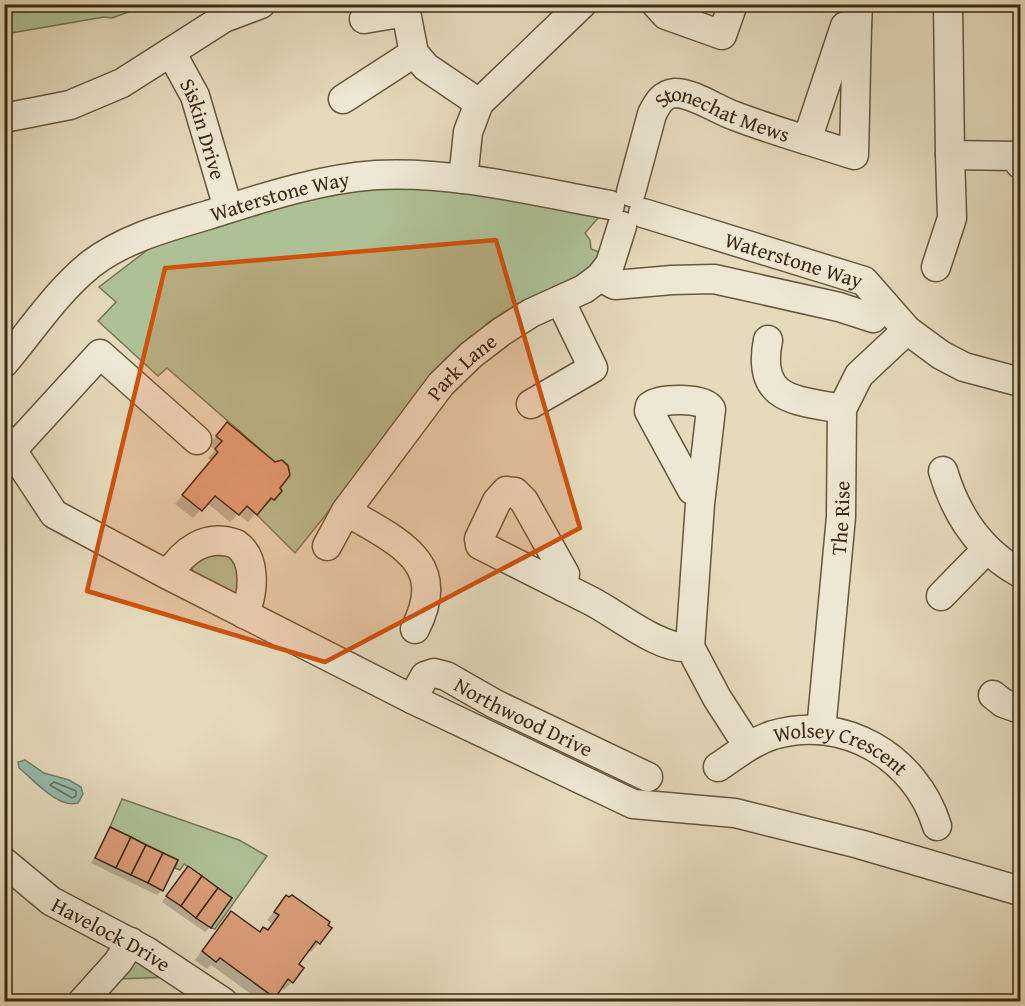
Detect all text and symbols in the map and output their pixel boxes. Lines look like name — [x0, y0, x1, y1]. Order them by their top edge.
street label: Siskin Drive — [173, 72, 234, 183]
street label: Stonechat Mews — [646, 77, 794, 149]
street label: Waterstone Way — [206, 163, 352, 229]
street label: Waterstone Way — [721, 224, 867, 295]
street label: Park Lane — [418, 325, 503, 407]
street label: The Rise — [822, 481, 857, 556]
street label: Northwood Drive — [449, 669, 598, 764]
street label: Wolsey Crescent — [770, 714, 916, 783]
street label: Havelock Drive — [47, 889, 177, 979]

